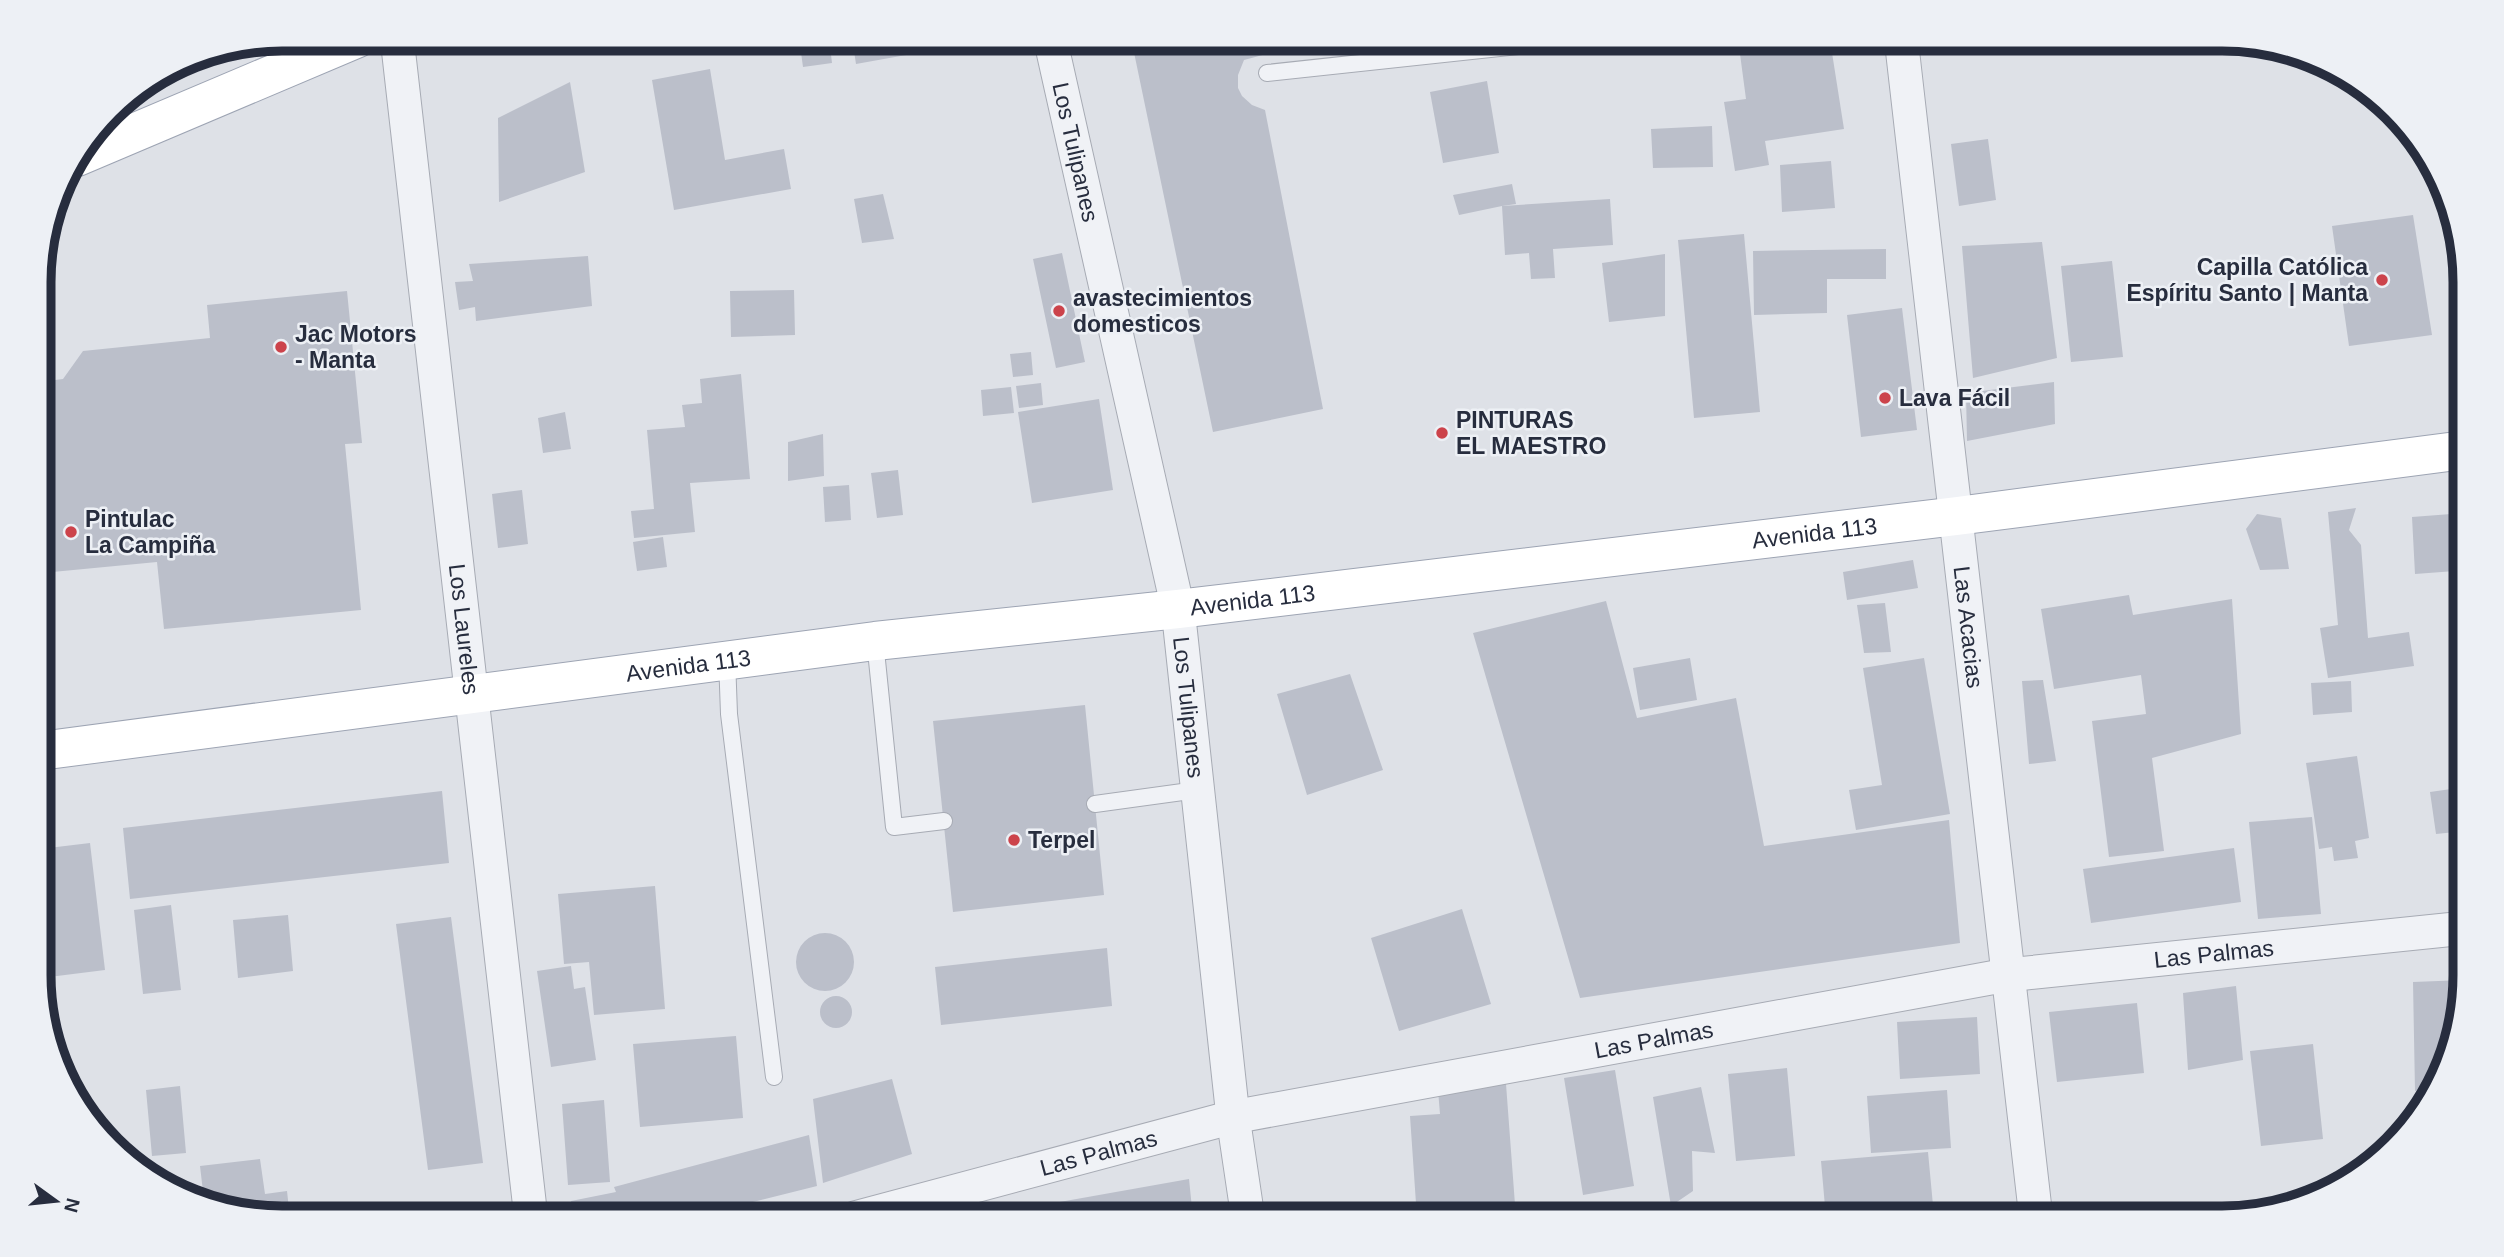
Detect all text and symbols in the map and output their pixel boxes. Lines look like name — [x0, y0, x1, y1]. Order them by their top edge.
street label: Los Tulipanes — [1047, 80, 1104, 224]
place label: Capilla Católica Espíritu Santo | Manta — [2126, 254, 2368, 306]
marker: Capilla Católica Espíritu Santo | Manta — [2374, 272, 2390, 288]
place label: avastecimientos domesticos — [1073, 285, 1252, 337]
marker: avastecimientos domesticos — [1051, 303, 1067, 319]
place label: Jac Motors - Manta — [295, 321, 416, 373]
marker: Jac Motors - Manta — [273, 339, 289, 355]
place label: Lava Fácil — [1899, 385, 2010, 411]
marker: Lava Fácil — [1877, 390, 1893, 406]
place label: PINTURAS EL MAESTRO — [1456, 407, 1606, 459]
marker: PINTURAS EL MAESTRO — [1434, 425, 1450, 441]
place label: Pintulac La Campiña — [85, 506, 216, 558]
street label: Avenida 113 — [1751, 513, 1879, 553]
marker: Pintulac La Campiña — [63, 524, 79, 540]
street label: Los Laureles — [444, 562, 484, 696]
street label: Las Acacias — [1949, 565, 1988, 690]
street label: Avenida 113 — [1189, 580, 1317, 620]
street label: Los Tulipanes — [1168, 635, 1209, 779]
street label: Avenida 113 — [624, 644, 752, 687]
place label: Terpel — [1028, 827, 1095, 853]
marker: Terpel — [1006, 832, 1022, 848]
street label: Las Palmas — [2153, 935, 2275, 973]
street label: Las Palmas — [1592, 1016, 1715, 1063]
street label: Las Palmas — [1037, 1125, 1160, 1181]
north arrow — [21, 1166, 91, 1236]
text: N — [60, 1196, 84, 1215]

